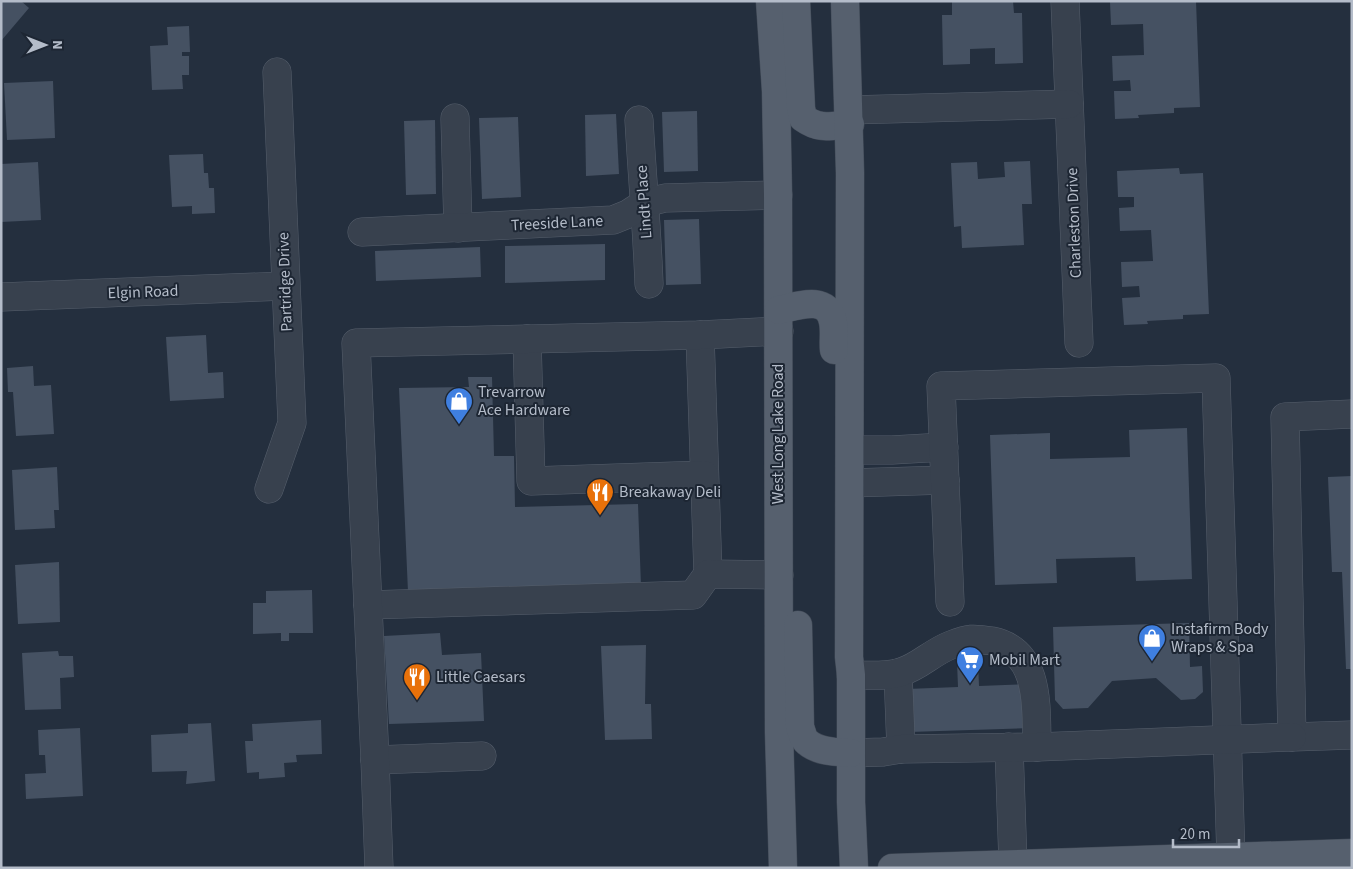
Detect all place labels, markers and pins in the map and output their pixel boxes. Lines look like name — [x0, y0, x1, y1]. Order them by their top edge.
place label: Trevarrow Ace Hardware — [478, 381, 570, 421]
shop icon: Trevarrow Ace Hardware — [444, 386, 474, 425]
restaurant icon: Breakaway Deli — [585, 477, 615, 516]
place label: Breakaway Deli — [619, 481, 721, 503]
place label: Instafirm Body Wraps & Spa — [1171, 618, 1269, 658]
shop icon: Instafirm Body Wraps & Spa — [1137, 623, 1167, 662]
supermarket icon: Mobil Mart — [955, 645, 985, 684]
place label: Mobil Mart — [989, 649, 1061, 671]
restaurant icon: Little Caesars — [402, 662, 432, 701]
place label: Little Caesars — [436, 666, 526, 688]

